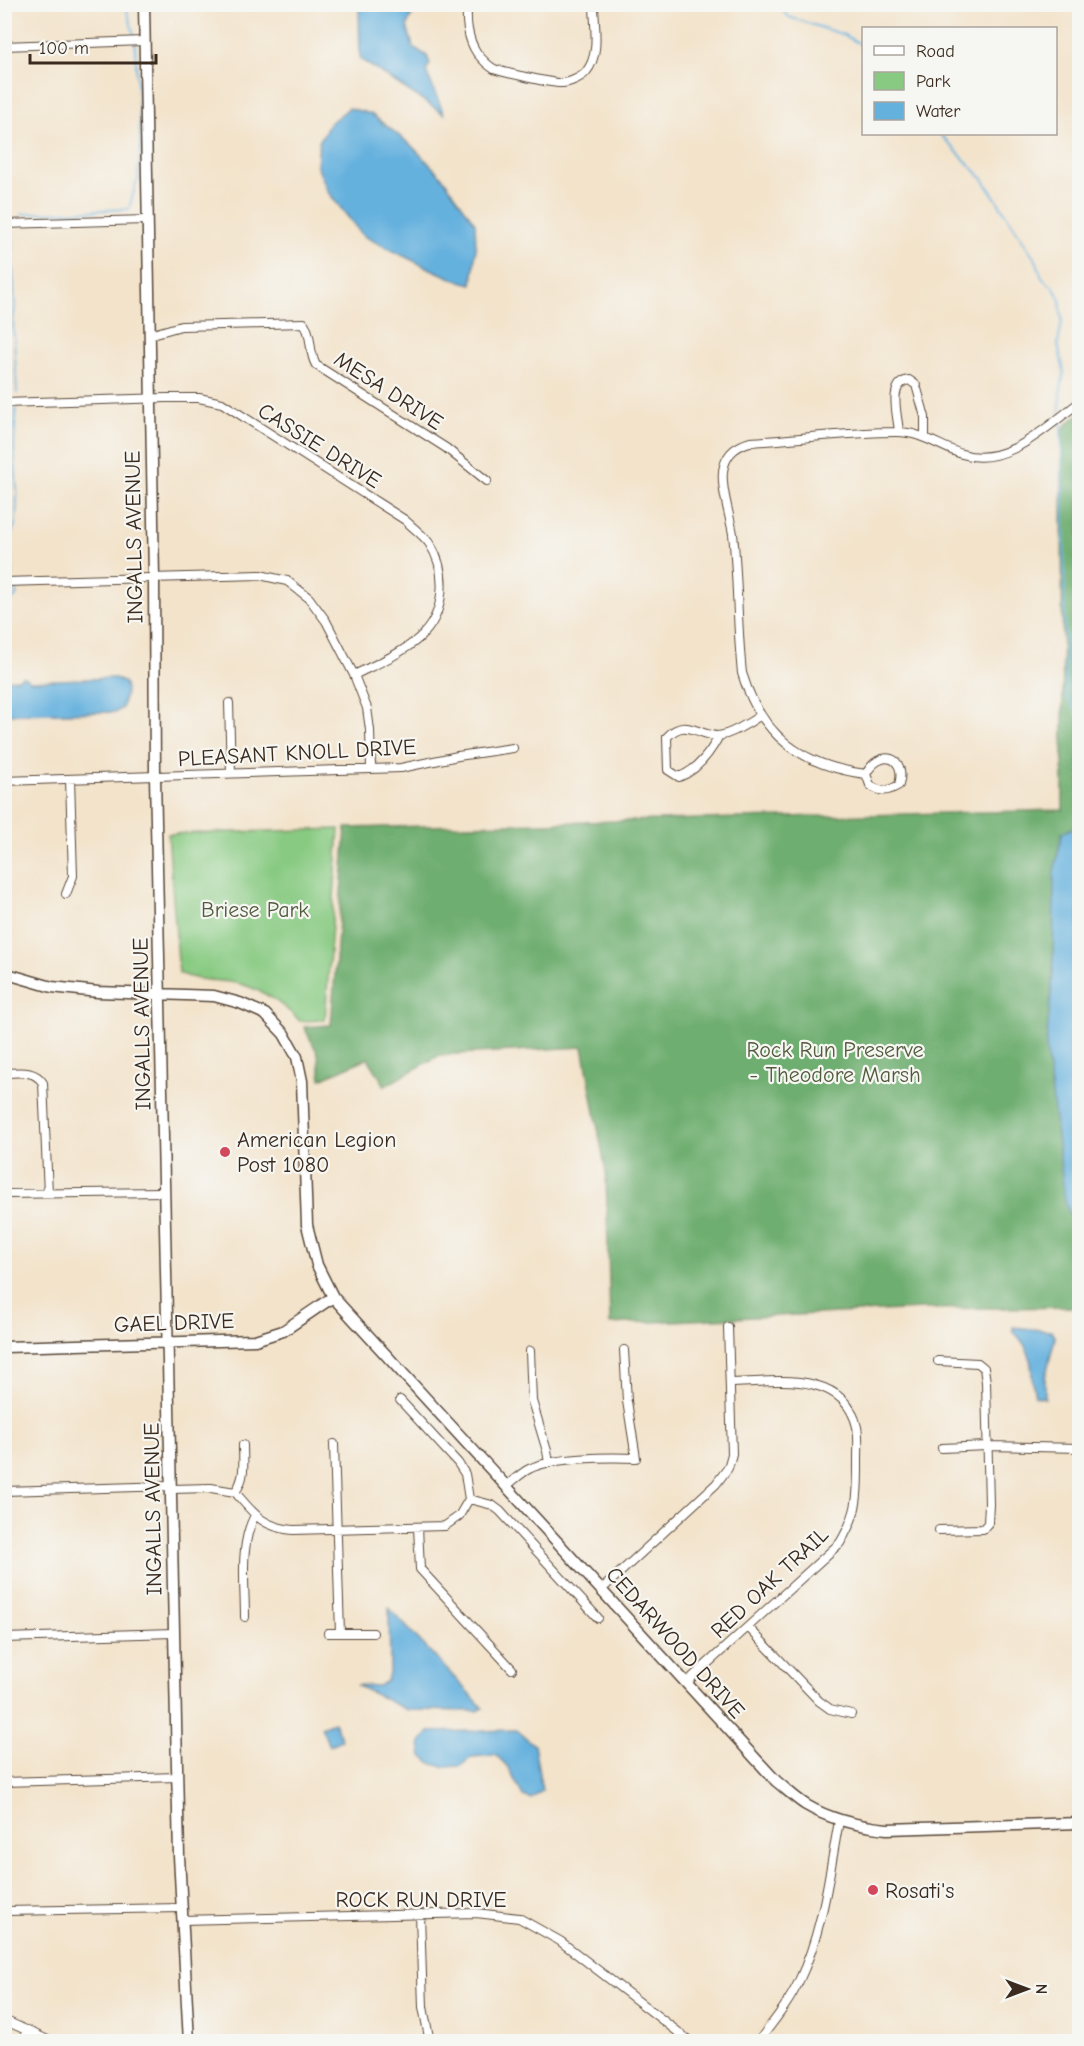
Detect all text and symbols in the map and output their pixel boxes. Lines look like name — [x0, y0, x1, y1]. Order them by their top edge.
scale bar — [30, 27, 156, 65]
legend — [862, 27, 1057, 135]
text: 100 m — [39, 38, 89, 59]
text: Road — [916, 41, 955, 62]
text: Park — [916, 71, 951, 92]
text: Water — [916, 101, 961, 122]
street label: MESA DRIVE — [329, 346, 448, 436]
street label: CASSIE DRIVE — [253, 398, 386, 494]
street label: INGALLS AVENUE — [119, 450, 149, 624]
street label: PLEASANT KNOLL DRIVE — [177, 734, 417, 772]
park label: Briese Park — [201, 897, 309, 923]
street label: INGALLS AVENUE — [127, 937, 157, 1111]
park label: Rock Run Preserve - Theodore Marsh — [746, 1037, 924, 1088]
place label: American Legion Post 1080 — [237, 1127, 396, 1178]
marker: American Legion Post 1080 — [218, 1145, 232, 1159]
street label: GAEL DRIVE — [113, 1308, 235, 1338]
street label: INGALLS AVENUE — [138, 1422, 168, 1596]
street label: RED OAK TRAIL — [706, 1522, 834, 1644]
street label: CEDARWOOD DRIVE — [600, 1562, 750, 1724]
place label: Rosati's — [885, 1878, 955, 1904]
marker: Rosati's — [866, 1883, 880, 1897]
street label: ROCK RUN DRIVE — [335, 1887, 507, 1913]
north arrow — [997, 1959, 1057, 2019]
text: N — [1032, 1984, 1050, 1994]

